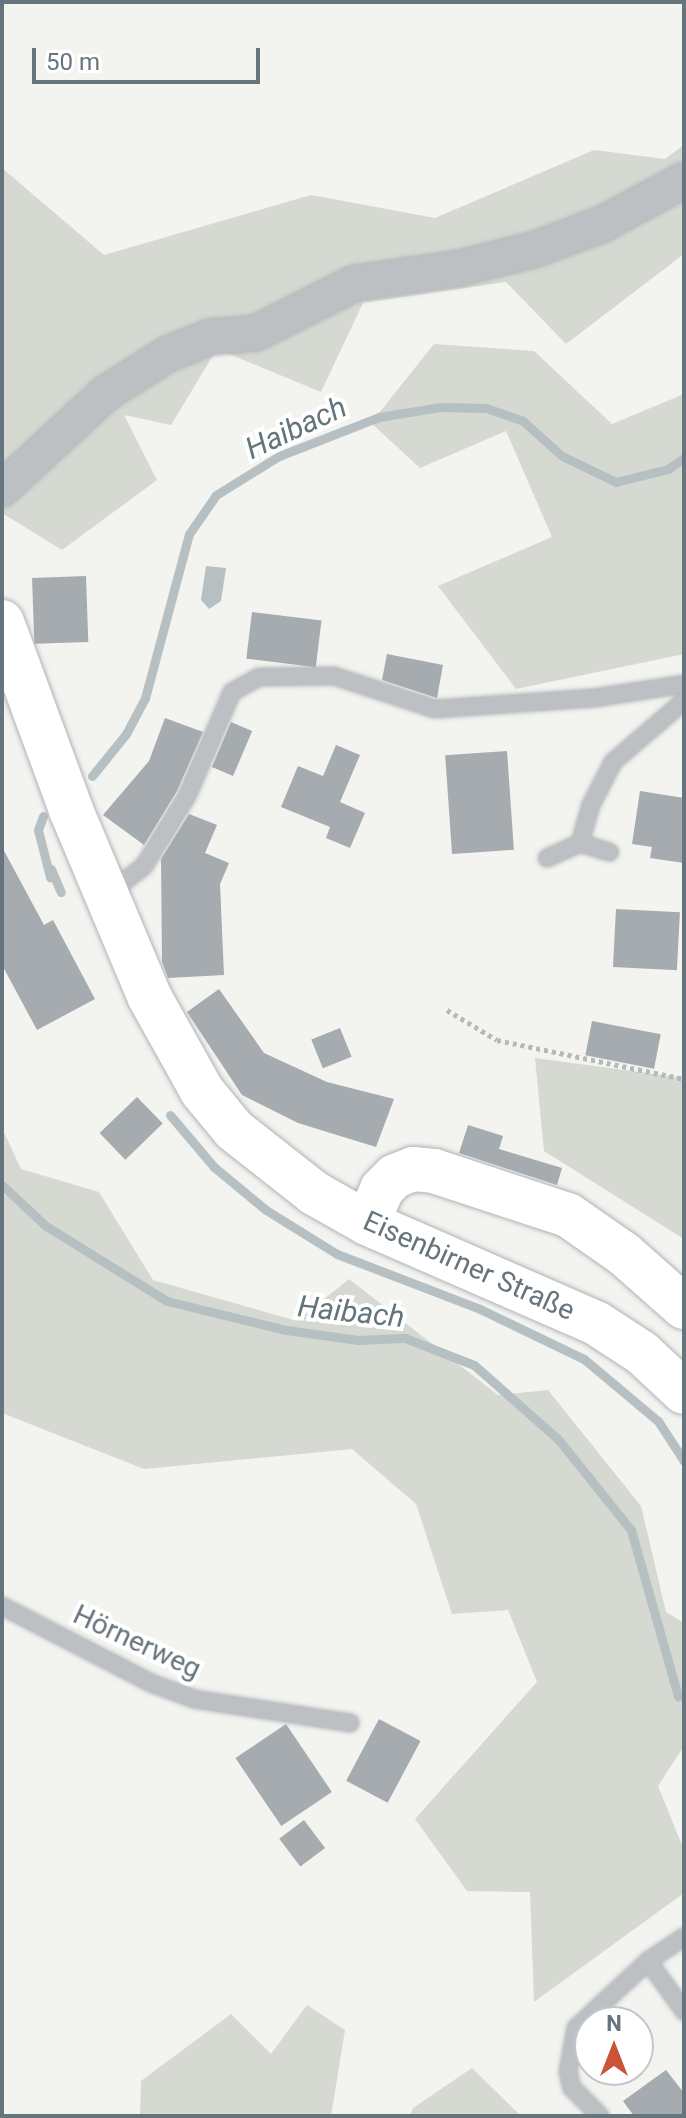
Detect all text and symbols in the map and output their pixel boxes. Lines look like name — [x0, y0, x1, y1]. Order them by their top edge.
scale bar — [36, 32, 264, 82]
text: 50 m — [46, 48, 100, 76]
water label: Haibach — [240, 389, 352, 467]
street label: Eisenbirner Straße — [358, 1204, 580, 1328]
water label: Haibach — [296, 1289, 406, 1335]
street label: Hörnerweg — [68, 1598, 206, 1686]
north arrow — [574, 2006, 654, 2086]
text: N — [606, 2011, 622, 2036]

